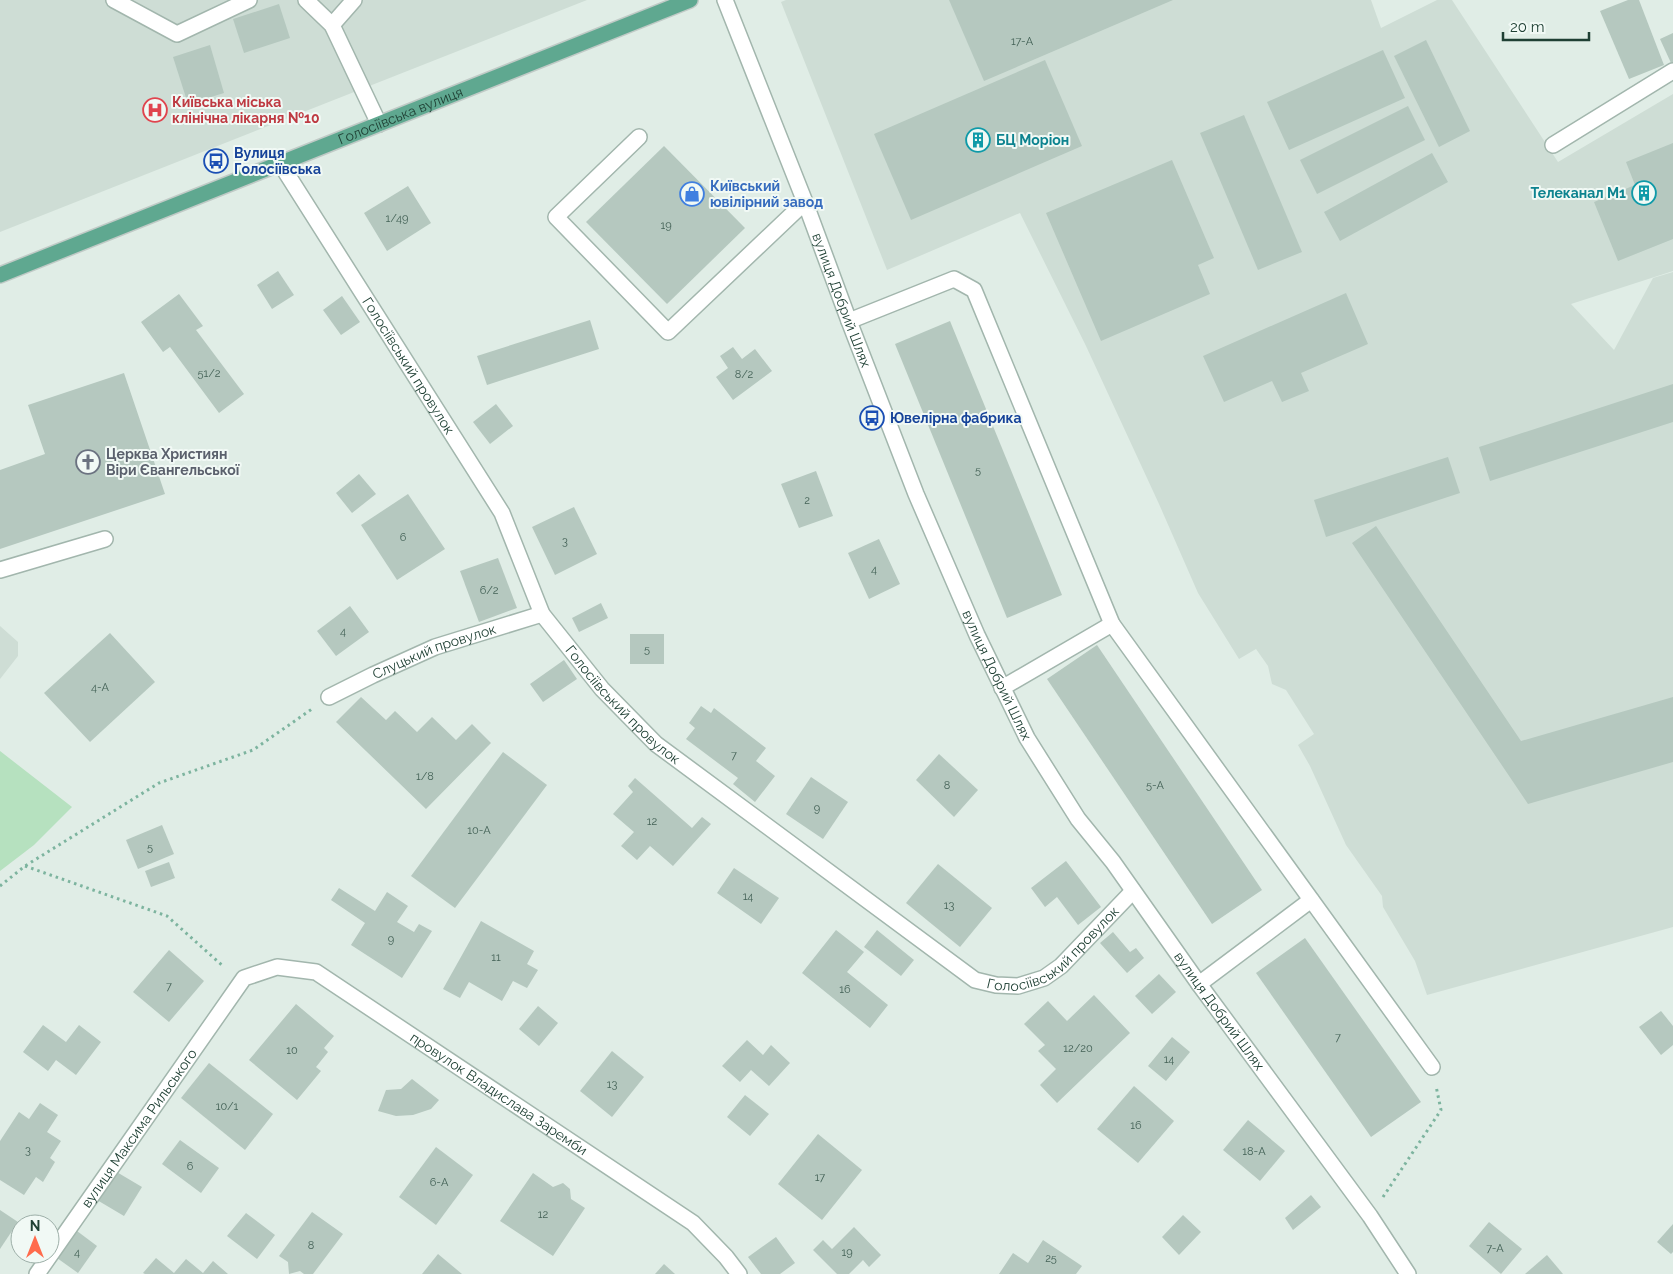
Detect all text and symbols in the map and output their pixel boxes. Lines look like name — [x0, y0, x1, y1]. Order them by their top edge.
scale bar — [1503, 10, 1589, 42]
text: 20 m — [1510, 18, 1545, 36]
house number: 17-А — [1011, 35, 1034, 48]
street label: Голосіївська вулиця — [336, 83, 465, 147]
place label: Київська міська клінічна лікарня №10 — [172, 94, 319, 126]
hospital icon: Київська міська клінічна лікарня №10 — [142, 97, 168, 123]
building icon: БЦ Моріон — [965, 127, 991, 153]
place label: БЦ Моріон — [996, 132, 1069, 148]
place label: Вулиця Голосіївська — [234, 145, 321, 177]
bus stop icon: Вулиця Голосіївська — [203, 148, 229, 174]
place label: Київський ювілірний завод — [710, 178, 823, 210]
building icon: Телеканал М1 — [1631, 180, 1657, 206]
shop icon: Київський ювілірний завод — [679, 181, 705, 207]
place label: Телеканал М1 — [1530, 185, 1626, 201]
house number: 1/49 — [386, 212, 408, 225]
house number: 19 — [660, 219, 672, 232]
street label: вулиця Добрий Шлях — [809, 231, 874, 370]
street label: Голосіївський провулок — [359, 294, 458, 437]
house number: 51/2 — [198, 367, 221, 380]
house number: 8/2 — [735, 368, 754, 381]
bus stop icon: Ювелірна фабрика — [859, 405, 885, 431]
place label: Ювелірна фабрика — [890, 410, 1022, 426]
place label: Церква Християн Віри Євангельської — [106, 446, 240, 478]
church icon: Церква Християн Віри Євангельської — [75, 449, 101, 475]
house number: 5 — [975, 464, 981, 477]
house number: 2 — [804, 494, 810, 507]
house number: 6 — [400, 531, 407, 544]
house number: 3 — [562, 535, 568, 548]
house number: 4 — [871, 563, 877, 576]
house number: 6/2 — [480, 584, 499, 597]
street label: вулиця Добрий Шлях — [959, 608, 1035, 743]
street label: Слуцький провулок — [370, 621, 498, 682]
house number: 4 — [340, 625, 346, 638]
street label: Голосіївський провулок — [562, 642, 683, 767]
house number: 5 — [644, 643, 650, 656]
house number: 4-А — [91, 681, 110, 694]
house number: 7 — [731, 749, 737, 762]
house number: 1/8 — [416, 770, 434, 783]
house number: 8 — [944, 779, 950, 792]
house number: 5-А — [1146, 779, 1165, 792]
house number: 9 — [814, 802, 820, 815]
house number: 12 — [647, 815, 657, 828]
house number: 10-А — [467, 824, 491, 837]
house number: 5 — [147, 841, 153, 854]
house number: 14 — [743, 890, 753, 903]
house number: 13 — [944, 899, 954, 912]
street label: Голосіївський провулок — [985, 903, 1122, 994]
house number: 9 — [388, 933, 394, 946]
street label: вулиця Добрий Шлях — [1171, 949, 1268, 1073]
house number: 11 — [491, 951, 501, 964]
house number: 7 — [166, 980, 172, 993]
house number: 16 — [839, 983, 851, 996]
street label: провулок Владислава Заремби — [407, 1029, 590, 1158]
house number: 7 — [1335, 1031, 1341, 1044]
house number: 12/20 — [1063, 1042, 1093, 1055]
house number: 10 — [286, 1044, 298, 1057]
street label: вулиця Максима Рильського — [78, 1046, 200, 1210]
house number: 14 — [1164, 1053, 1174, 1066]
house number: 13 — [607, 1078, 617, 1091]
house number: 10/1 — [216, 1100, 239, 1113]
house number: 16 — [1130, 1119, 1142, 1132]
house number: 3 — [25, 1144, 31, 1157]
house number: 18-А — [1242, 1145, 1266, 1158]
house number: 6 — [187, 1160, 194, 1173]
house number: 17 — [815, 1171, 825, 1184]
house number: 6-А — [430, 1176, 449, 1189]
house number: 12 — [538, 1208, 548, 1221]
north arrow — [10, 1214, 60, 1264]
text: N — [30, 1218, 40, 1234]
house number: 8 — [308, 1239, 314, 1252]
house number: 7-А — [1486, 1242, 1504, 1255]
house number: 4 — [74, 1246, 80, 1259]
house number: 19 — [841, 1246, 853, 1259]
house number: 25 — [1045, 1252, 1057, 1265]

